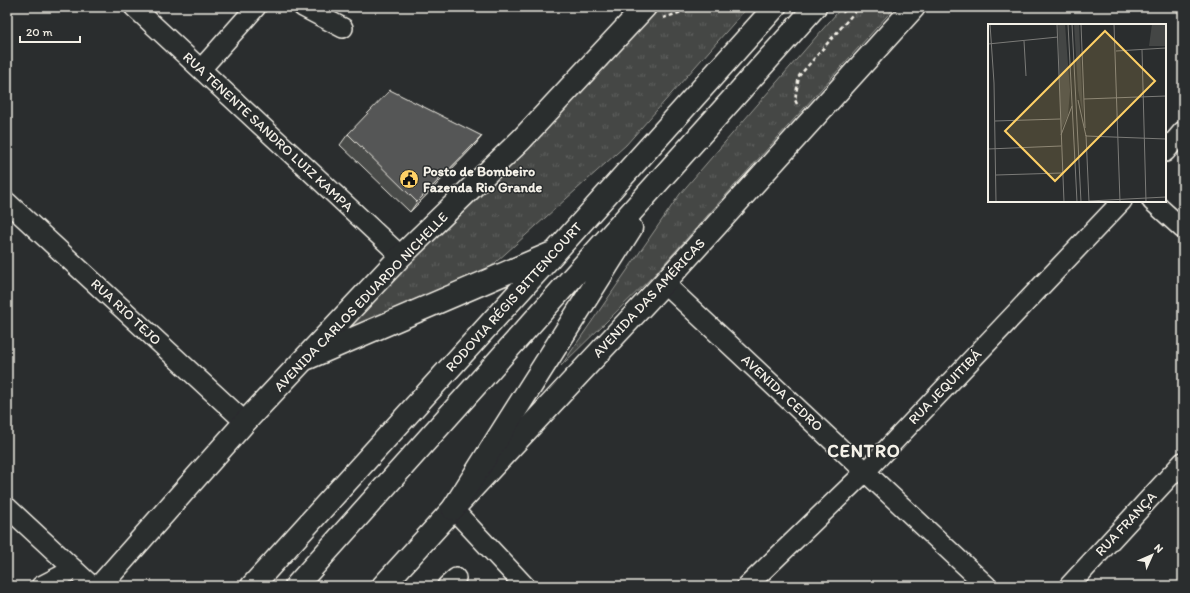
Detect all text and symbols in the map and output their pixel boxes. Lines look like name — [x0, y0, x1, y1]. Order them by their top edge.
scale bar — [20, 18, 80, 44]
inset map — [988, 24, 1166, 202]
text: 20 m — [26, 25, 53, 39]
street label: RUA TENENTE SANDRO LUIZ KAMPA — [179, 49, 357, 215]
place label: Posto de Bombeiro Fazenda Rio Grande — [423, 163, 543, 196]
public building icon: Posto de Bombeiro Fazenda Rio Grande — [398, 168, 420, 190]
street label: AVENIDA CARLOS EDUARDO NICHELLE — [271, 209, 452, 395]
street label: RODOVIA RÉGIS BITTENCOURT — [442, 218, 586, 375]
street label: AVENIDA DAS AMÉRICAS — [589, 235, 709, 361]
street label: RUA RIO TEJO — [87, 275, 165, 349]
street label: RUA JEQUITIBÁ — [905, 346, 985, 428]
street label: AVENIDA CEDRO — [738, 351, 826, 435]
district label: CENTRO — [827, 440, 901, 462]
street label: RUA FRANÇA — [1092, 488, 1160, 560]
north arrow — [1132, 535, 1172, 575]

